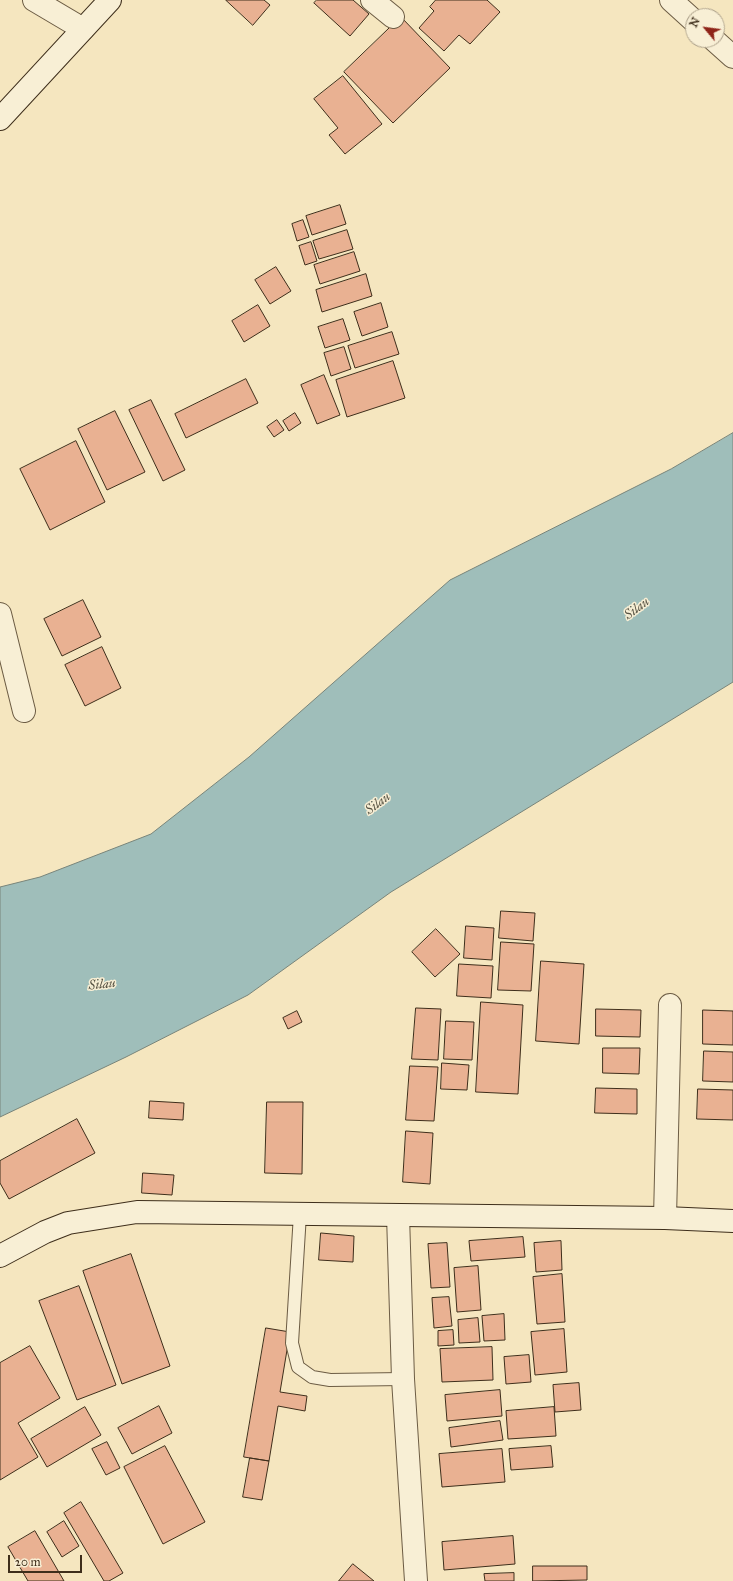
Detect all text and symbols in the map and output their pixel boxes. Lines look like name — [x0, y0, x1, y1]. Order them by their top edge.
north arrow — [685, 8, 725, 48]
text: N — [687, 15, 703, 30]
water label: Silau — [621, 595, 653, 623]
water label: Silau — [362, 790, 394, 818]
water label: Silau — [88, 976, 116, 994]
scale bar — [10, 1547, 84, 1573]
text: 20 m — [15, 1555, 41, 1569]

